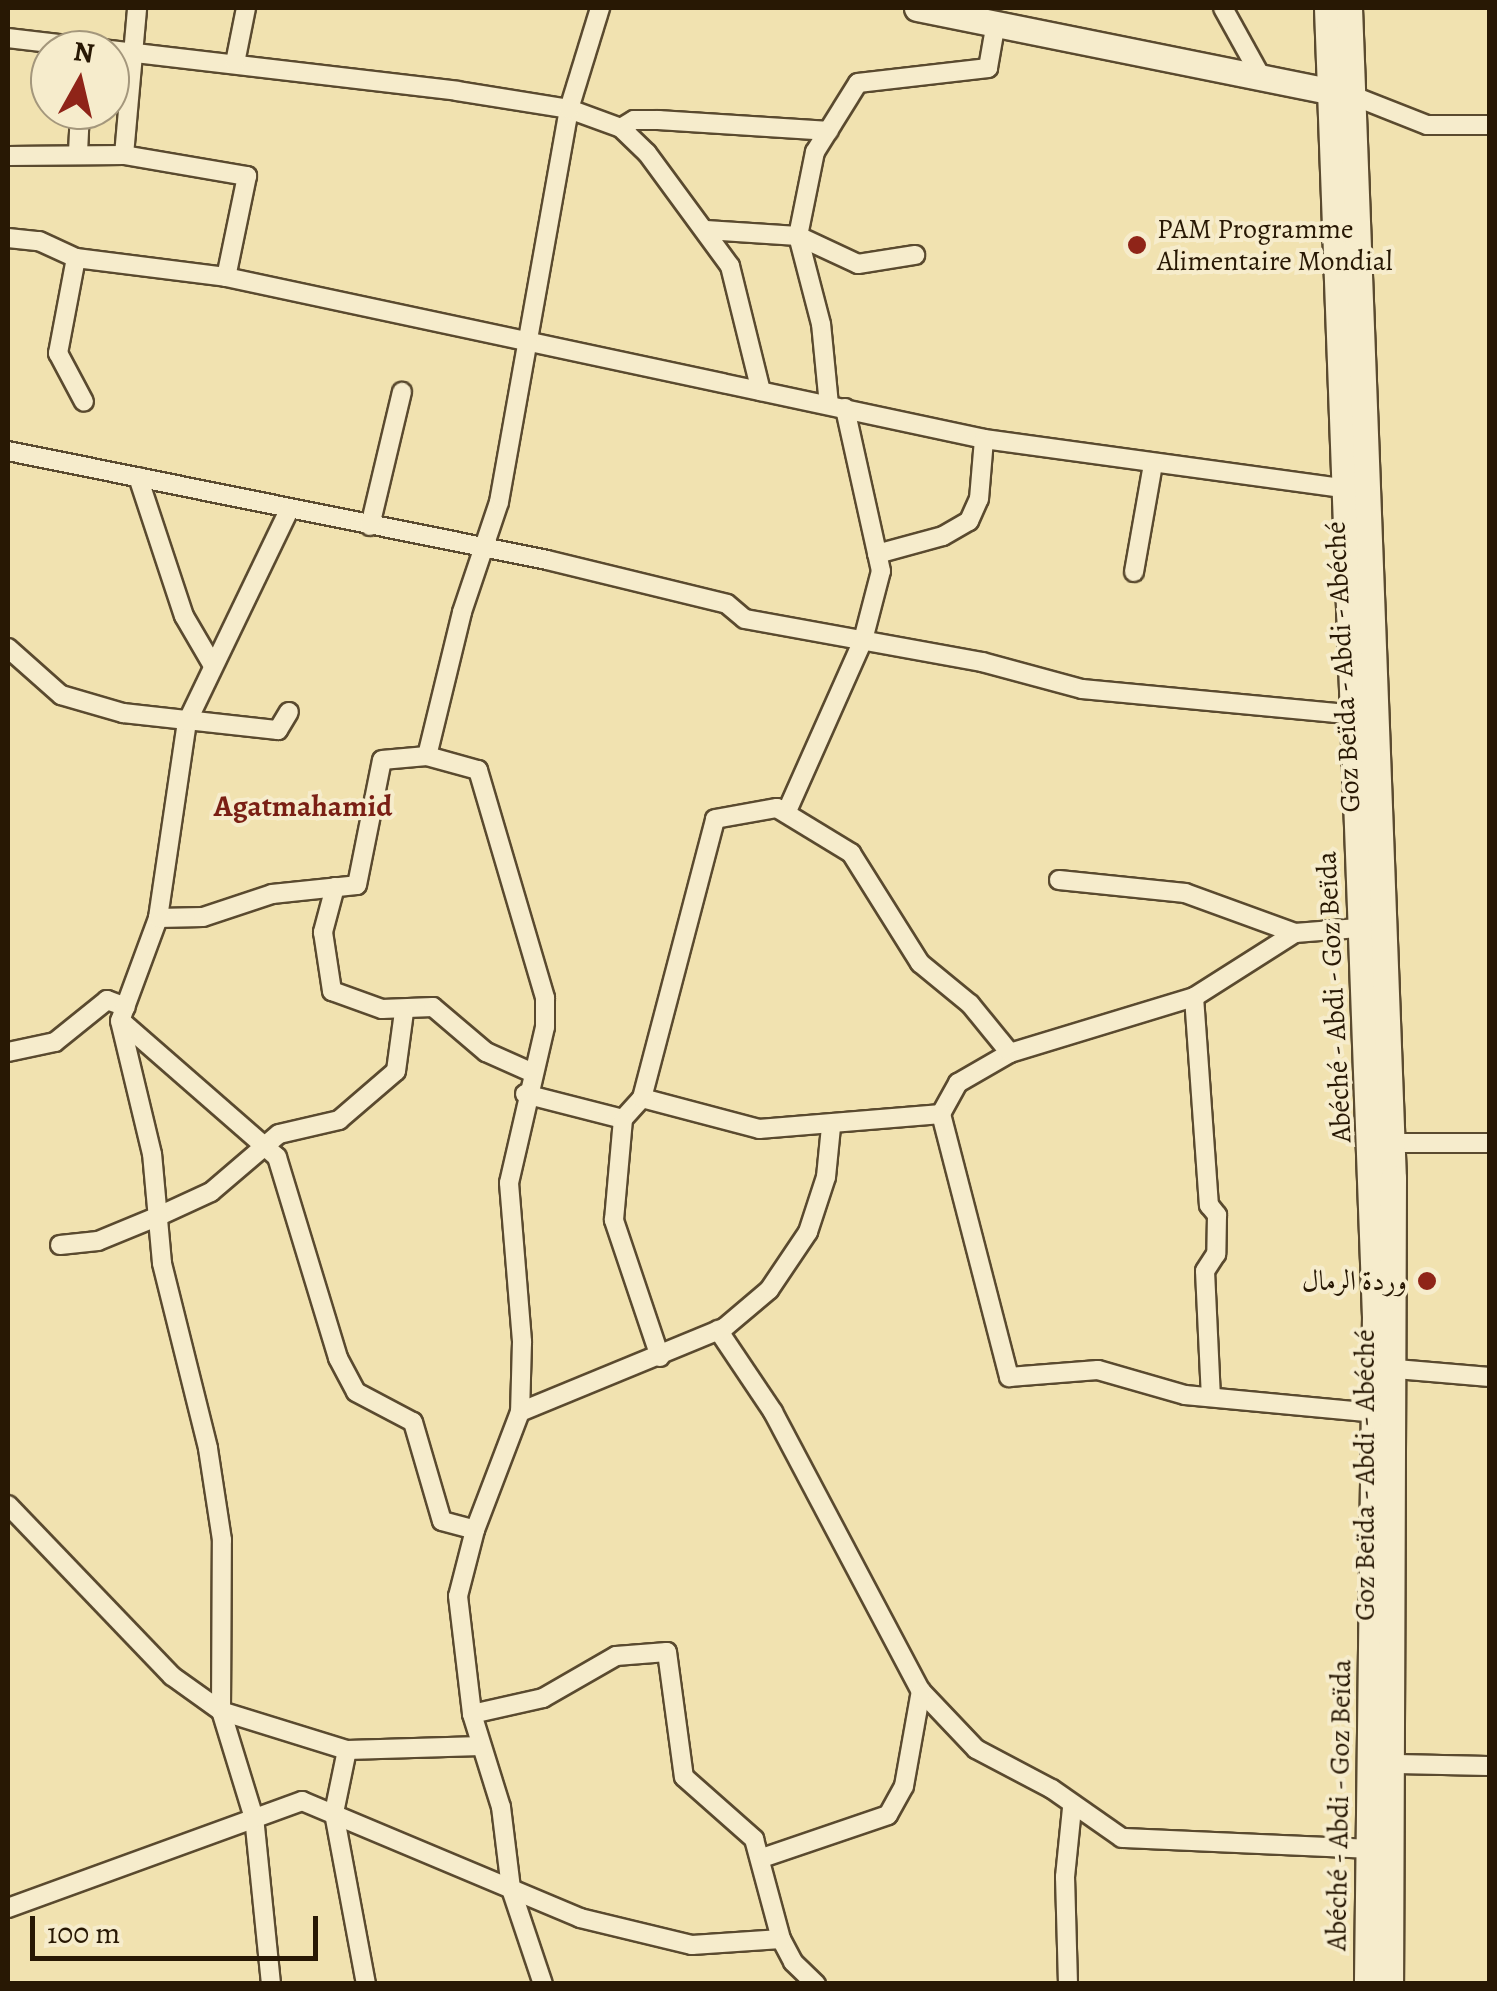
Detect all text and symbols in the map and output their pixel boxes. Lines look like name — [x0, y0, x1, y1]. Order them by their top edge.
north arrow — [30, 30, 130, 130]
text: N — [71, 32, 97, 73]
place label: PAM Programme Alimentaire Mondial — [1157, 212, 1393, 278]
marker: PAM Programme Alimentaire Mondial — [1126, 234, 1148, 256]
street label: Goz Beïda - Abdi - Abéché — [1319, 519, 1367, 815]
district label: Agatmahamid — [214, 788, 392, 824]
street label: Abéché - Abdi - Goz Beïda — [1310, 849, 1358, 1145]
place label: وردة الرمال — [1302, 1264, 1407, 1298]
marker: وردة الرمال — [1416, 1270, 1438, 1292]
street label: Goz Beïda - Abdi - Abéché — [1348, 1328, 1382, 1622]
street label: Abéché - Abdi - Goz Beïda — [1320, 1658, 1358, 1952]
scale bar — [35, 1896, 322, 1958]
text: 100 m — [47, 1913, 120, 1953]

